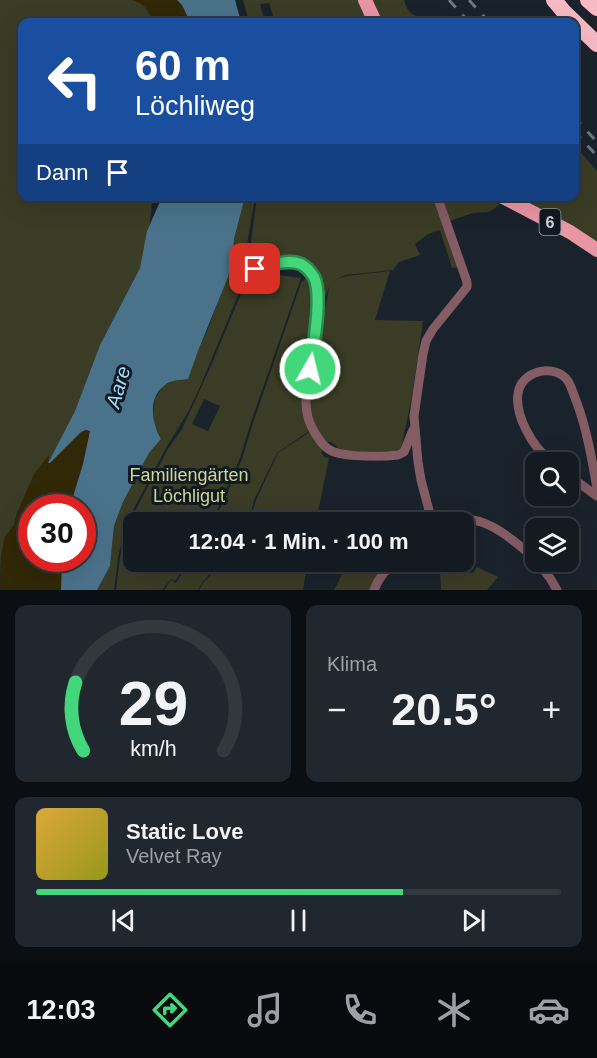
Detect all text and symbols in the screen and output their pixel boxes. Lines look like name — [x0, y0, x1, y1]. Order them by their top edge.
icon: left — [36, 42, 114, 120]
text: 60 m — [135, 42, 231, 89]
text: Löchliweg — [135, 91, 255, 121]
icon: arrive — [101, 156, 134, 189]
text: Dann — [36, 160, 89, 185]
road number: 6 — [540, 209, 560, 235]
pin — [229, 243, 280, 294]
icon: arrive — [238, 252, 271, 285]
position arrow — [278, 337, 342, 401]
water label: Aare — [101, 364, 134, 411]
map controls — [525, 452, 579, 572]
button: search — [525, 452, 579, 506]
park label: Familiengärten Löchligut — [129, 465, 249, 506]
speed limit sign: 30 — [18, 494, 96, 572]
button: layers — [525, 518, 579, 572]
text: 12:04 · 1 Min. · 100 m — [188, 529, 409, 554]
text: Klima — [327, 653, 377, 675]
text: 29 — [118, 669, 188, 738]
text: 20.5° — [391, 684, 497, 735]
text: − — [327, 691, 346, 728]
text: + — [542, 691, 561, 728]
text: km/h — [130, 737, 176, 761]
text: Static Love — [126, 819, 243, 844]
text: Velvet Ray — [126, 845, 222, 867]
icon: previous — [107, 904, 140, 937]
icon: pause — [282, 904, 315, 937]
icon: next — [457, 904, 490, 937]
icon: directions — [149, 989, 191, 1031]
icon: music — [244, 989, 286, 1031]
icon: phone — [339, 989, 381, 1031]
icon: climate — [433, 989, 475, 1031]
icon: car — [528, 989, 570, 1031]
text: 12:03 — [26, 995, 96, 1025]

